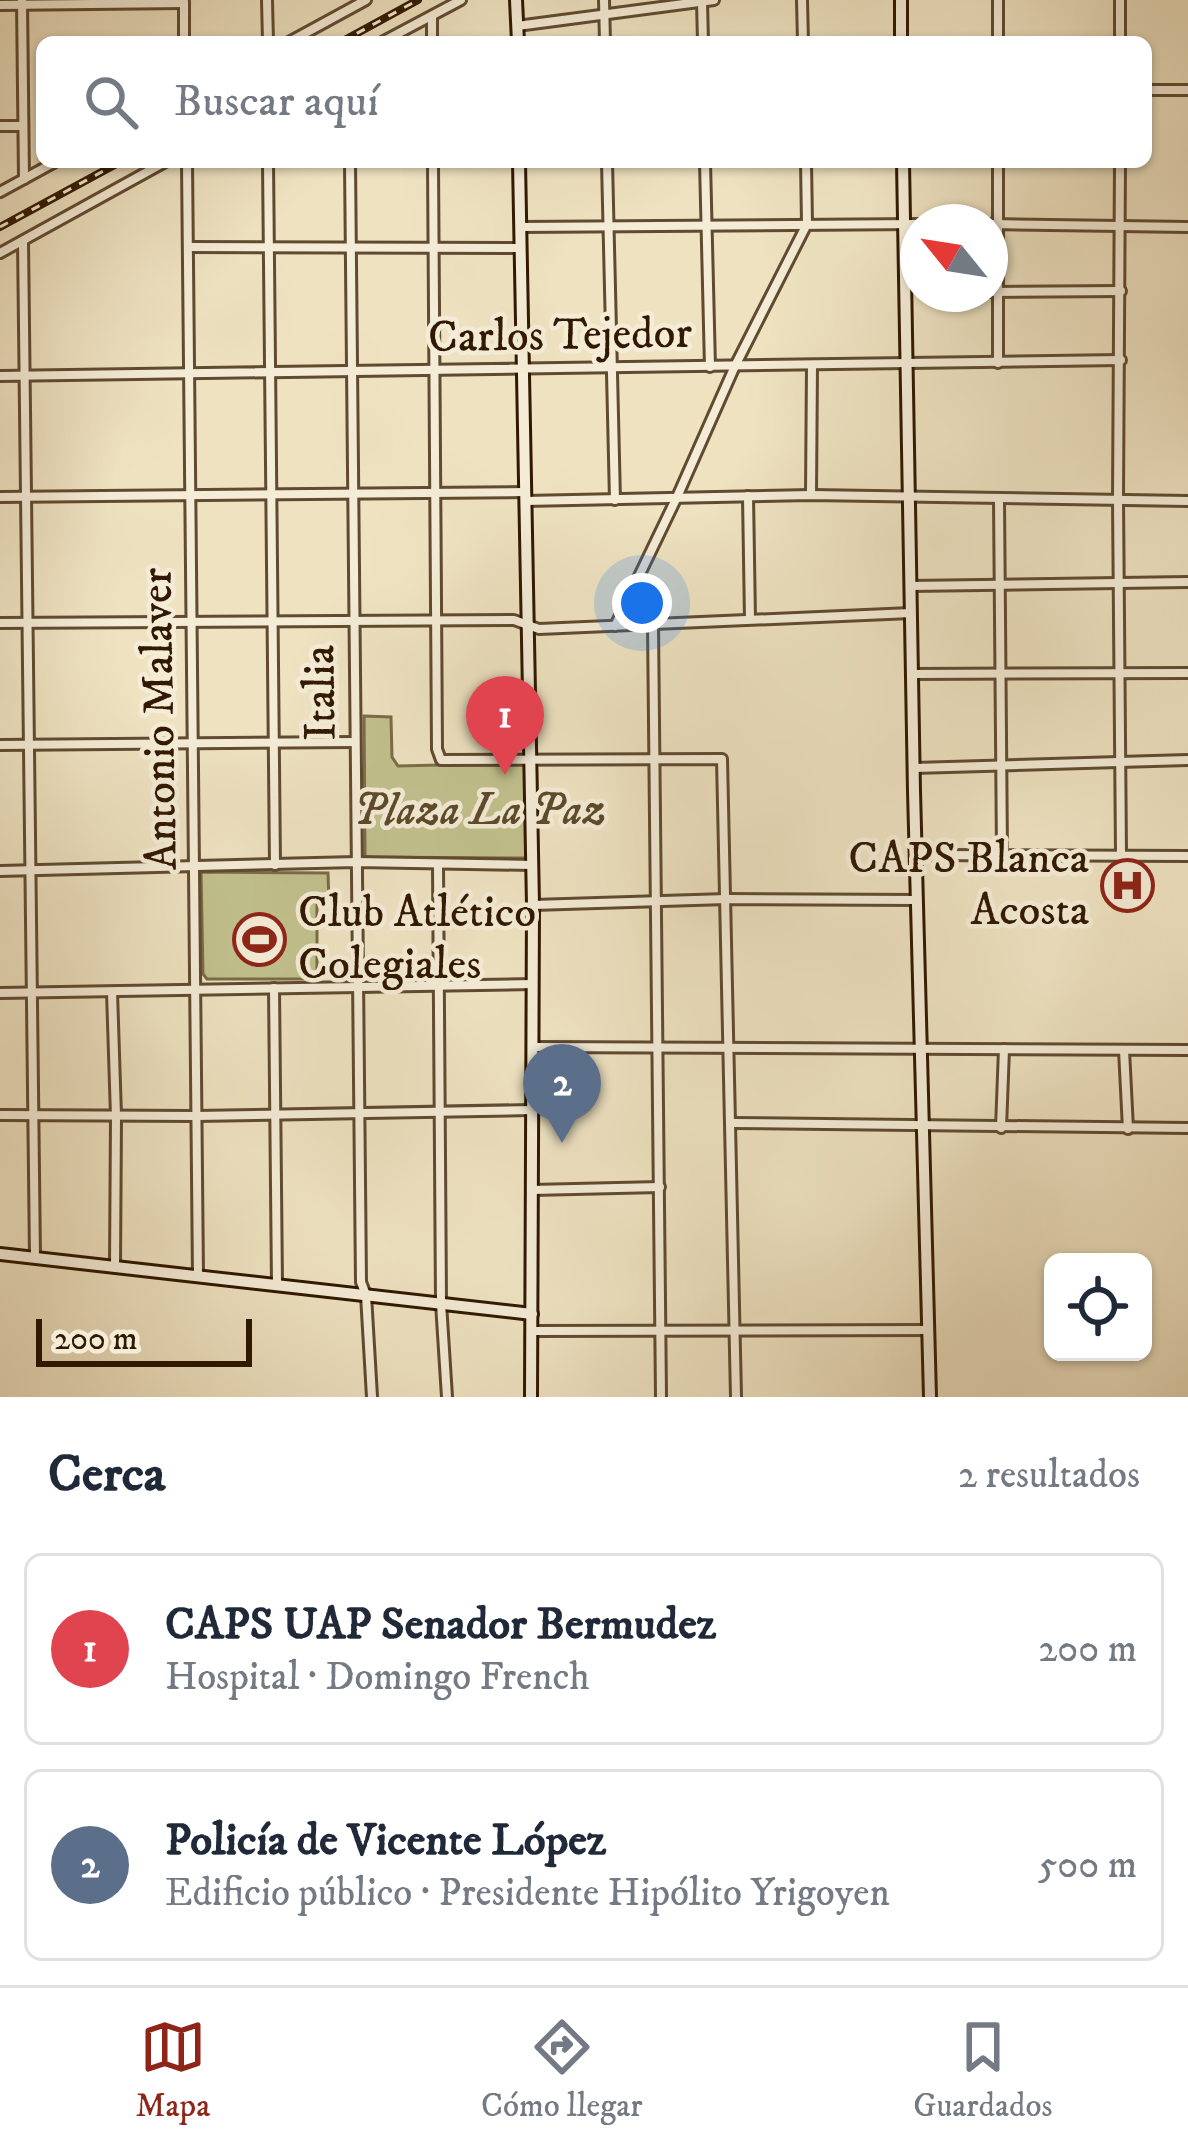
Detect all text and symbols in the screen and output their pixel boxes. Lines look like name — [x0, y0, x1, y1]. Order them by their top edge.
search box — [36, 36, 1152, 168]
icon: search — [78, 69, 144, 135]
text: Buscar aquí — [174, 74, 379, 130]
north arrow — [900, 204, 1008, 312]
street label: Carlos Tejedor — [428, 306, 693, 366]
street label: Antonio Malaver — [129, 567, 191, 871]
your location — [612, 573, 672, 633]
street label: Italia — [292, 645, 350, 741]
pin: 1 — [466, 676, 544, 775]
park label: Plaza La Paz — [353, 783, 607, 839]
place label: CAPS Blanca Acosta — [848, 831, 1089, 939]
hospital icon: CAPS Blanca Acosta — [1100, 857, 1156, 913]
place label: Club Atlético Colegiales — [298, 885, 536, 993]
sports icon: Club Atlético Colegiales — [231, 911, 287, 967]
pin: 2 — [523, 1044, 601, 1143]
map controls — [1044, 1253, 1152, 1361]
button: locate — [1044, 1253, 1152, 1361]
scale bar — [36, 1313, 252, 1366]
text: 200 m — [54, 1319, 138, 1360]
text: Cerca — [48, 1443, 165, 1507]
text: 2 resultados — [958, 1451, 1140, 1500]
text: CAPS UAP Senador Bermudez — [165, 1597, 716, 1653]
text: 1 — [83, 1625, 97, 1674]
text: 200 m — [1038, 1625, 1137, 1674]
text: Hospital · Domingo French — [165, 1653, 590, 1702]
text: Policía de Vicente López — [165, 1813, 606, 1869]
text: 2 — [80, 1841, 100, 1890]
text: 500 m — [1038, 1841, 1137, 1890]
text: Edificio público · Presidente Hipólito Yrigoyen — [165, 1869, 890, 1918]
tab: Mapa — [135, 2014, 210, 2127]
tab: Cómo llegar — [481, 2014, 643, 2127]
tab: Guardados — [913, 2014, 1053, 2127]

